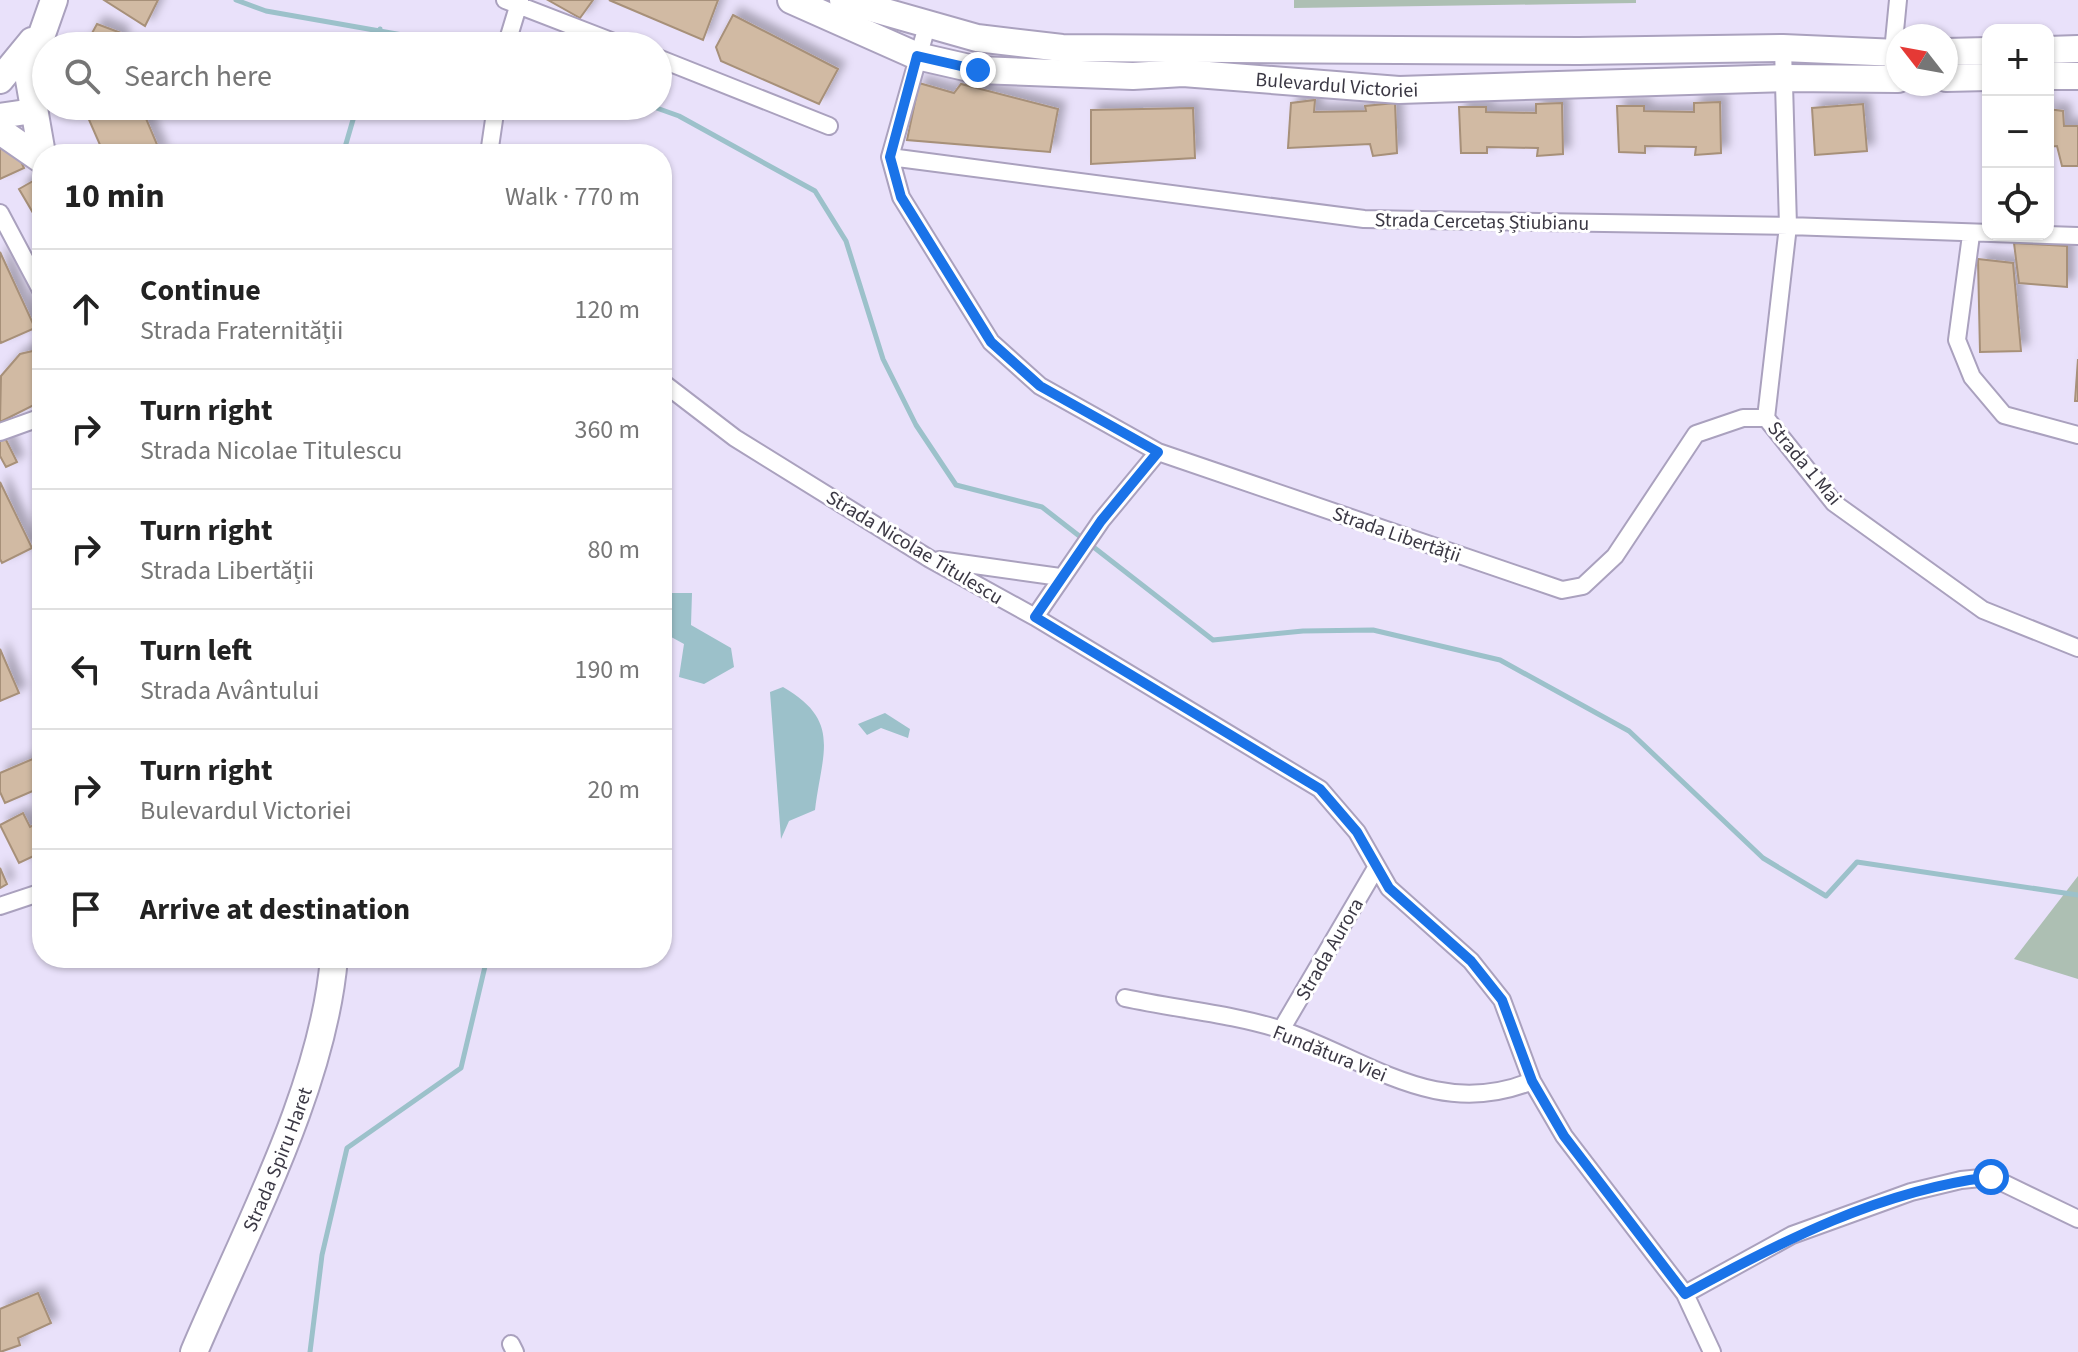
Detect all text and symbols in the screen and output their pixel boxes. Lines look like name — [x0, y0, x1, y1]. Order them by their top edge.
north arrow — [1886, 24, 1958, 96]
map controls — [1982, 24, 2054, 240]
button: + — [1982, 24, 2054, 96]
search box — [32, 32, 672, 120]
route end — [960, 52, 996, 88]
icon: search — [60, 54, 104, 98]
text: Search here — [124, 55, 272, 98]
street label: Bulevardul Victoriei — [1254, 66, 1419, 105]
button: − — [1982, 96, 2054, 168]
button: locate — [1982, 168, 2054, 240]
text: 10 min — [64, 172, 165, 221]
text: Walk · 770 m — [505, 178, 640, 215]
street label: Strada Cercetaș Știubianu — [1374, 206, 1590, 238]
text: Continue — [140, 269, 261, 312]
icon: ahead — [64, 287, 108, 331]
text: 120 m — [574, 291, 640, 328]
text: Strada Fraternității — [140, 312, 343, 349]
text: Turn right — [140, 389, 272, 432]
icon: right — [64, 407, 108, 451]
text: 360 m — [574, 411, 640, 448]
street label: Strada 1 Mai — [1761, 416, 1848, 512]
text: Strada Nicolae Titulescu — [140, 432, 402, 469]
street label: Strada Nicolae Titulescu — [821, 484, 1008, 612]
street label: Strada Libertății — [1329, 500, 1465, 570]
text: Turn right — [140, 509, 272, 552]
icon: right — [64, 527, 108, 571]
text: 80 m — [587, 531, 640, 568]
text: Strada Libertății — [140, 552, 314, 589]
text: Turn left — [140, 629, 252, 672]
icon: left — [64, 647, 108, 691]
text: 190 m — [574, 651, 640, 688]
text: Strada Avântului — [140, 672, 319, 709]
text: Turn right — [140, 749, 272, 792]
icon: right — [64, 767, 108, 811]
text: 20 m — [587, 771, 640, 808]
text: Bulevardul Victoriei — [140, 792, 352, 829]
icon: arrive — [64, 887, 108, 931]
text: Arrive at destination — [140, 888, 410, 931]
street label: Strada Aurora — [1289, 893, 1371, 1006]
street label: Fundătura Viei — [1269, 1018, 1391, 1089]
street label: Strada Spiru Haret — [236, 1083, 320, 1237]
route start — [1973, 1159, 2009, 1195]

